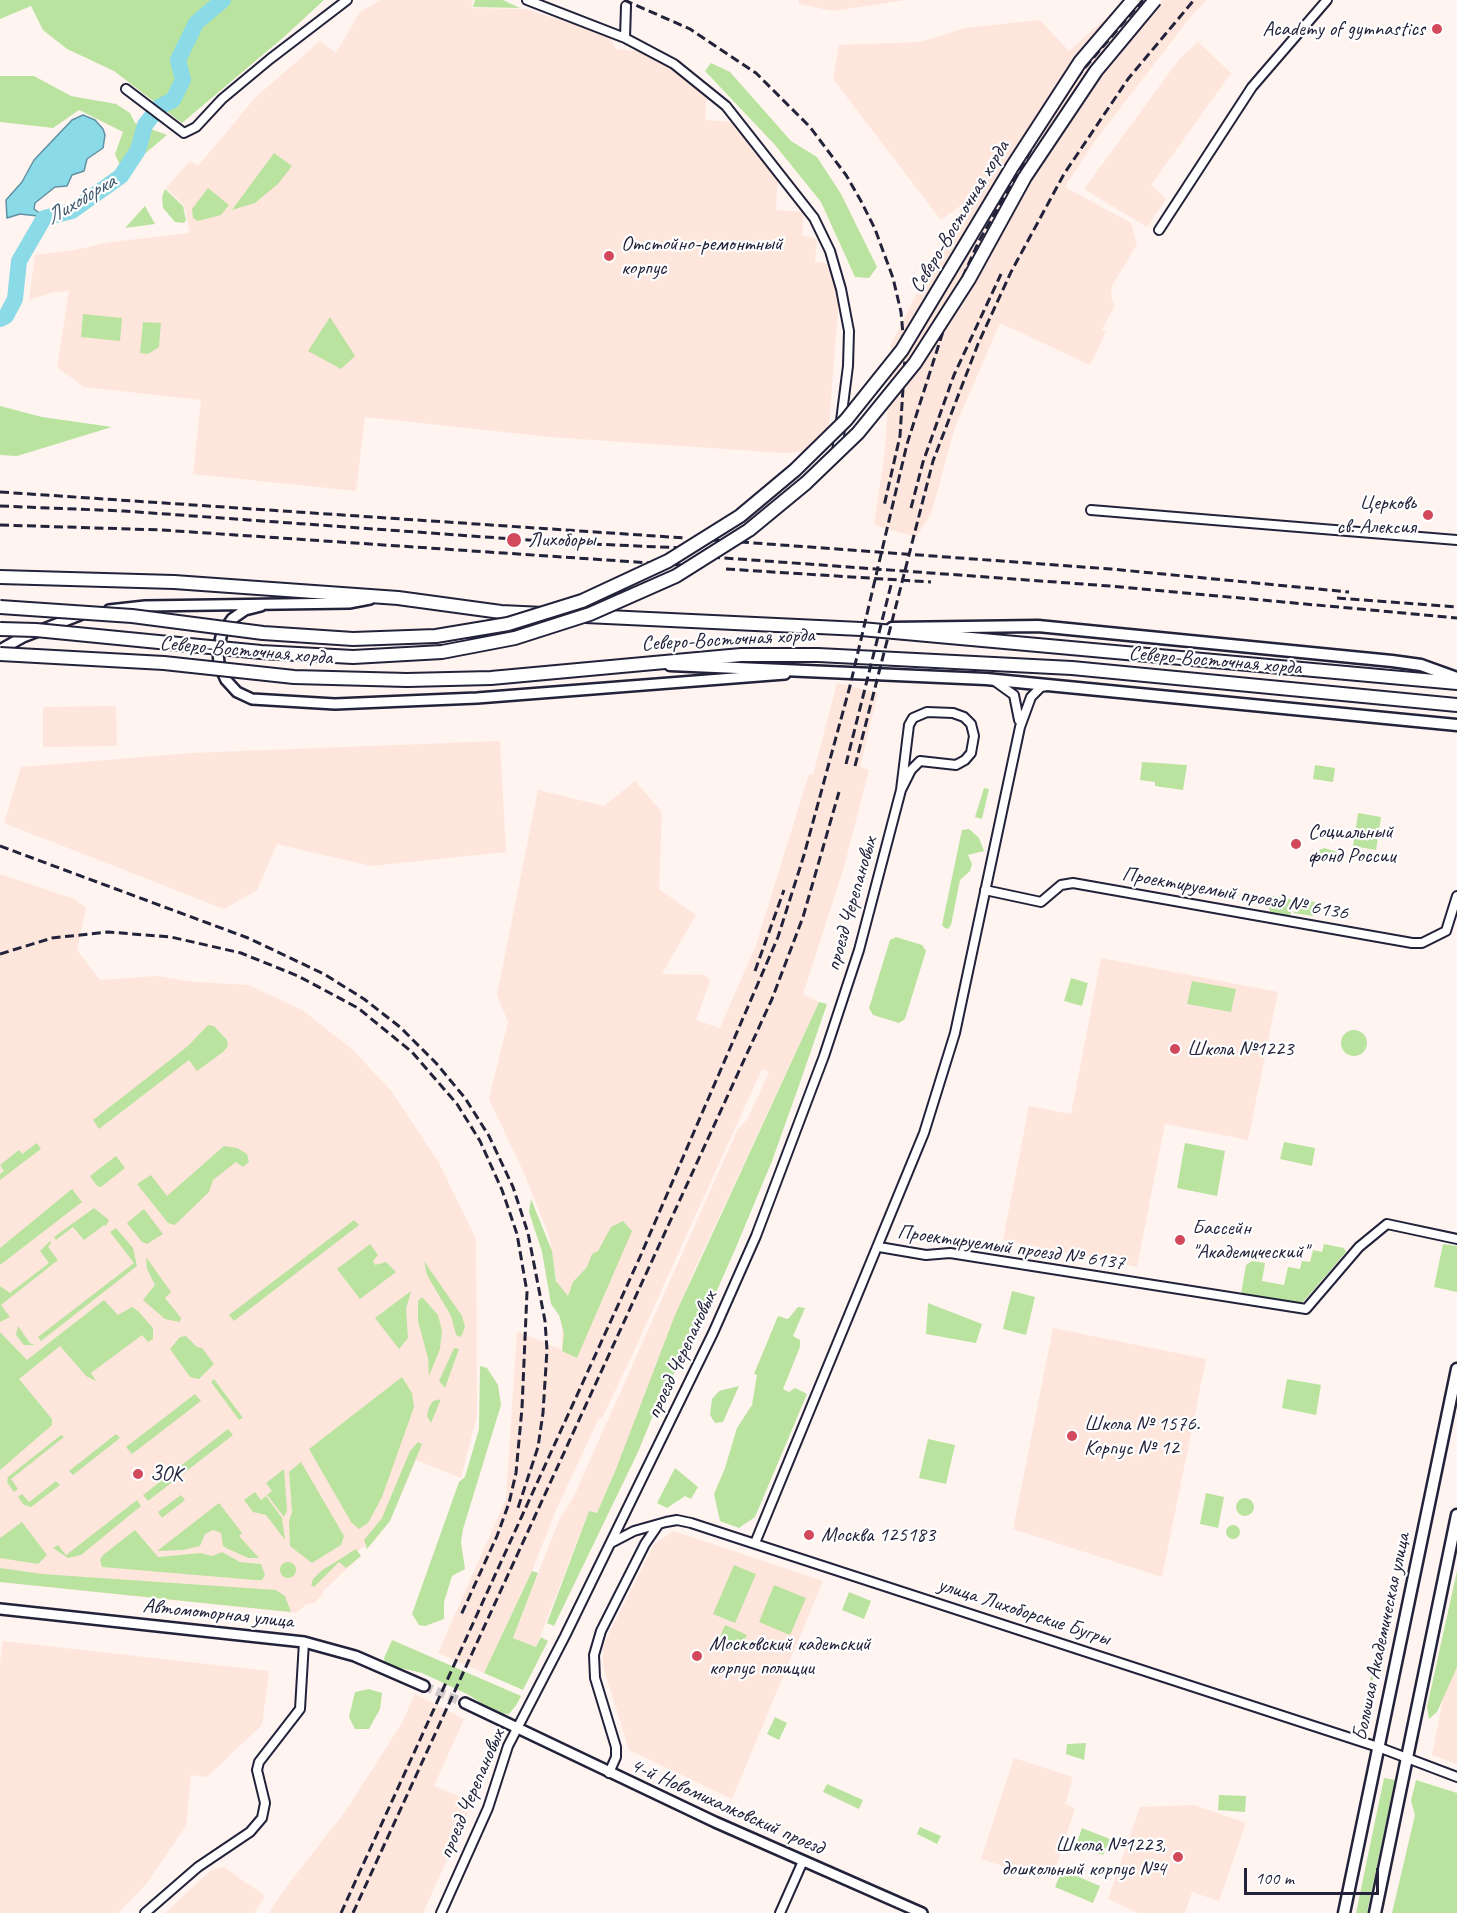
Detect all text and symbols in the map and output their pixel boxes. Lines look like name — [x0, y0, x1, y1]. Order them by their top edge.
place label: Academy of gymnastics — [1262, 16, 1425, 42]
marker: Academy of gymnastics — [1430, 22, 1444, 36]
street label: Северо-Восточная хорда — [905, 136, 1015, 298]
water label: Лихоборка — [41, 169, 121, 231]
place label: Отстойно-ремонтный корпус — [621, 231, 783, 281]
marker: Отстойно-ремонтный корпус — [602, 249, 616, 263]
place label: Церковь св. Алексия — [1336, 490, 1416, 540]
marker: Церковь св. Алексия — [1421, 508, 1435, 522]
place label: Лихоборы — [528, 527, 595, 553]
marker: Лихоборы — [505, 531, 523, 549]
street label: Северо-Восточная хорда — [641, 623, 815, 657]
street label: Северо-Восточная хорда — [159, 631, 333, 671]
street label: Северо-Восточная хорда — [1128, 641, 1302, 681]
place label: Социальный фонд России — [1308, 819, 1395, 869]
street label: проезд Черепановых — [821, 834, 883, 974]
marker: Социальный фонд России — [1289, 837, 1303, 851]
street label: Проектируемый проезд № 6136 — [1120, 862, 1350, 926]
place label: Школа №1223 — [1187, 1036, 1294, 1062]
marker: Школа №1223 — [1168, 1042, 1182, 1056]
place label: Бассейн "Академический" — [1192, 1215, 1308, 1265]
street label: Проектируемый проезд № 6137 — [896, 1220, 1126, 1276]
marker: Бассейн "Академический" — [1173, 1233, 1187, 1247]
street label: проезд Черепановых — [641, 1287, 723, 1423]
place label: Школа № 1576. Корпус № 12 — [1084, 1411, 1200, 1461]
marker: Школа № 1576. Корпус № 12 — [1065, 1429, 1079, 1443]
place label: ЗОК — [150, 1461, 182, 1487]
marker: ЗОК — [131, 1467, 145, 1481]
place label: Москва 125183 — [821, 1522, 935, 1548]
marker: Москва 125183 — [802, 1528, 816, 1542]
street label: Большая Академическая улица — [1348, 1531, 1416, 1743]
street label: улица Лихоборские Бугры — [935, 1572, 1113, 1652]
street label: Автомоторная улица — [141, 1594, 295, 1634]
place label: Московский кадетский корпус полиции — [709, 1631, 870, 1681]
marker: Московский кадетский корпус полиции — [690, 1649, 704, 1663]
street label: проезд Черепановых — [433, 1725, 511, 1863]
street label: 4-й Новомихалковский проезд — [626, 1753, 828, 1861]
place label: Школа №1223, дошкольный корпус №4 — [1001, 1832, 1166, 1882]
marker: Школа №1223, дошкольный корпус №4 — [1171, 1850, 1185, 1864]
scale bar — [1247, 1856, 1382, 1894]
text: 100 m — [1255, 1867, 1294, 1889]

